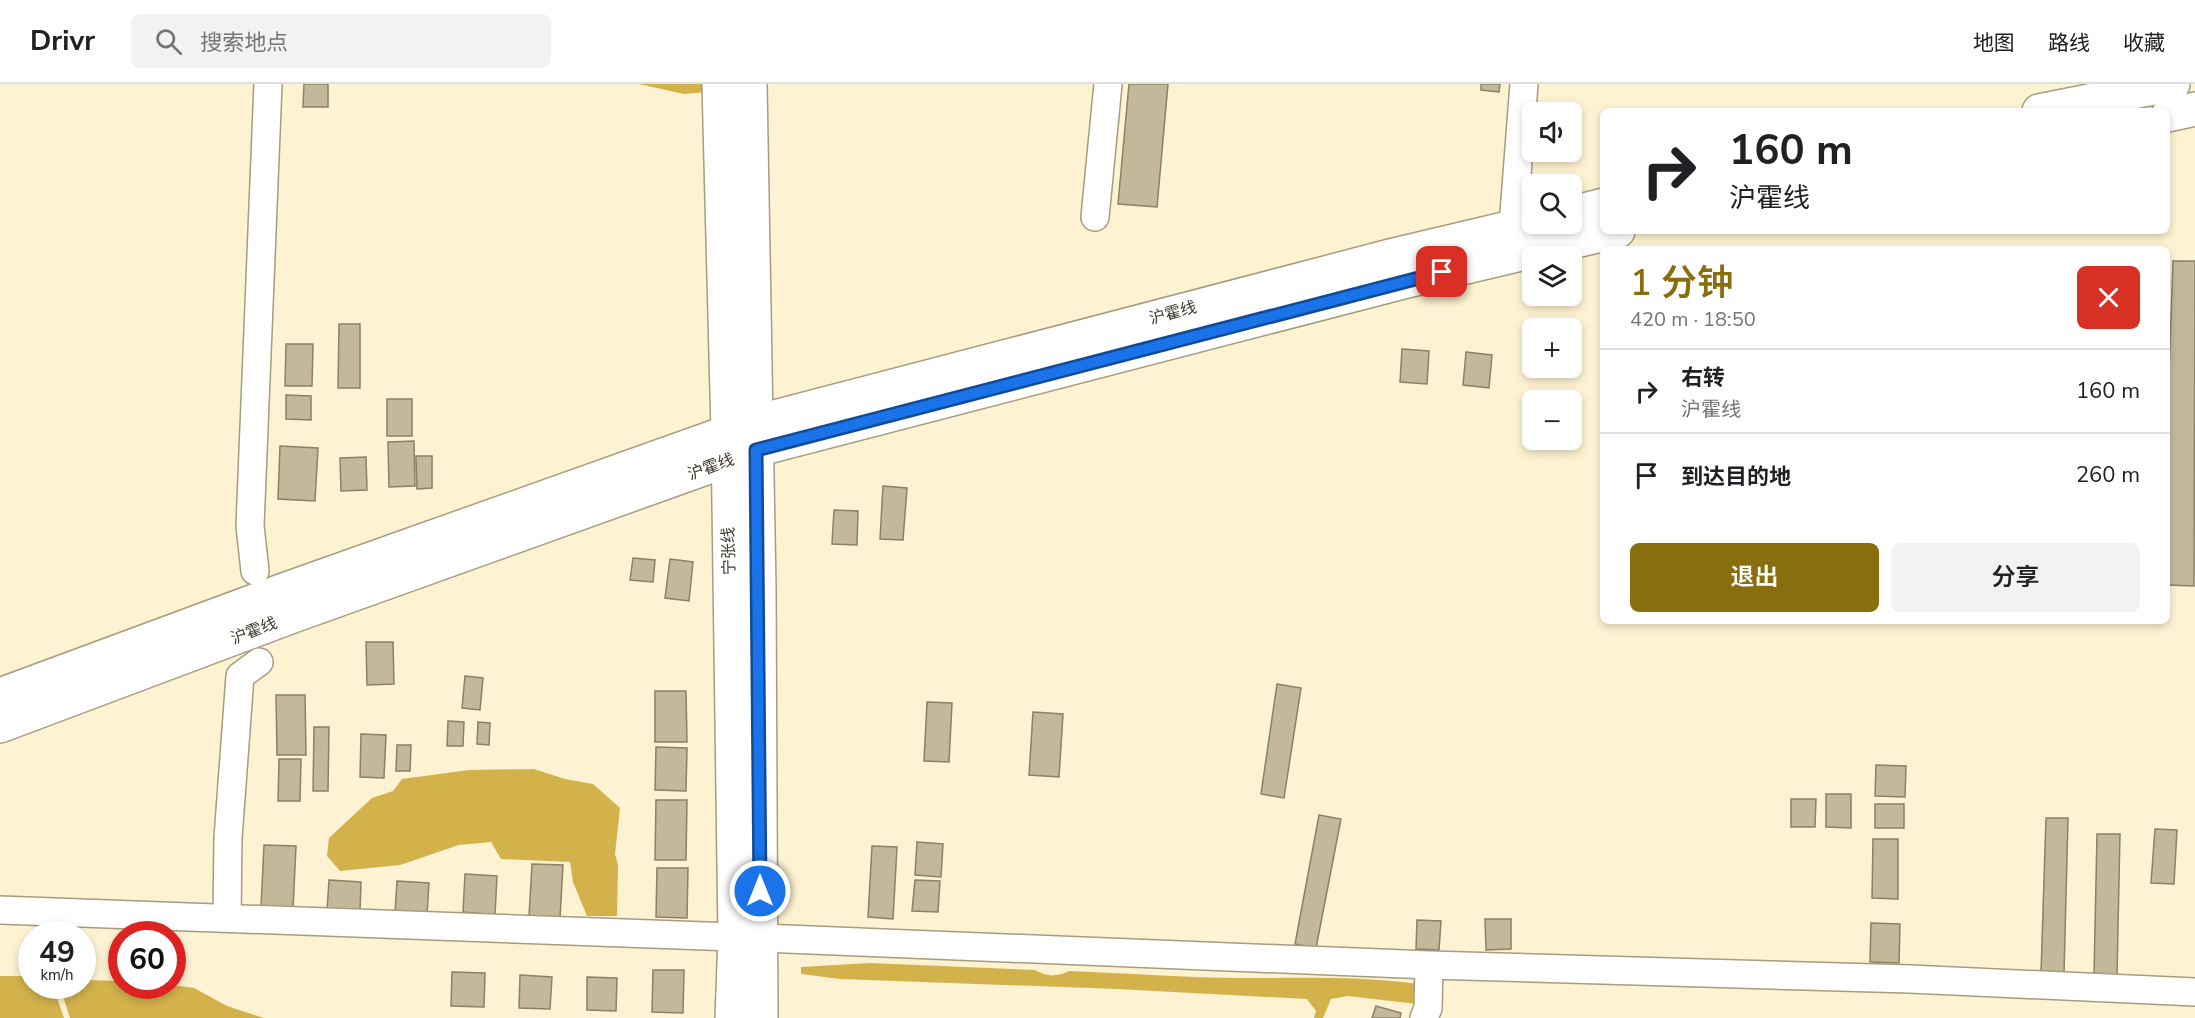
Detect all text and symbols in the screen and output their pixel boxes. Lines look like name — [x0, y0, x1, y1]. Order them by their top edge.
search box — [131, 14, 551, 68]
text: Drivr — [30, 22, 95, 60]
icon: search — [152, 25, 185, 58]
text: 搜索地点 — [200, 28, 288, 58]
text: 地图 — [1973, 29, 2015, 57]
text: 路线 — [2048, 29, 2090, 57]
text: 收藏 — [2123, 29, 2165, 57]
map controls — [1522, 102, 1582, 450]
button: sound — [1522, 102, 1582, 162]
text: 160 m — [1729, 122, 1853, 179]
icon: right — [1630, 132, 1708, 210]
button: search — [1522, 174, 1582, 234]
text: 沪霍线 — [1729, 180, 1810, 217]
pin — [1416, 246, 1467, 297]
button: layers — [1522, 246, 1582, 306]
icon: arrive — [1425, 255, 1458, 288]
text: 1 分钟 — [1630, 259, 1733, 308]
button: close — [2077, 266, 2140, 329]
street label: 沪霍线 — [1147, 296, 1199, 330]
text: 420 m · 18:50 — [1630, 306, 1756, 333]
button: + — [1522, 318, 1582, 378]
text: 右转 — [1681, 363, 1725, 393]
icon: right — [1630, 375, 1663, 408]
text: 160 m — [2076, 376, 2140, 406]
button: − — [1522, 390, 1582, 450]
text: 沪霍线 — [1681, 396, 1741, 423]
street label: 沪霍线 — [685, 448, 737, 486]
icon: arrive — [1630, 459, 1663, 492]
text: 260 m — [2076, 460, 2140, 490]
text: 到达目的地 — [1681, 462, 1791, 492]
street label: 宁张线 — [718, 527, 740, 575]
button: 退出 — [1630, 543, 1879, 612]
button: 分享 — [1891, 543, 2140, 612]
street label: 沪霍线 — [228, 612, 280, 650]
position arrow — [728, 859, 792, 923]
speed limit sign: 60 — [108, 921, 186, 999]
text: 49 — [39, 932, 75, 973]
text: km/h — [40, 965, 74, 985]

